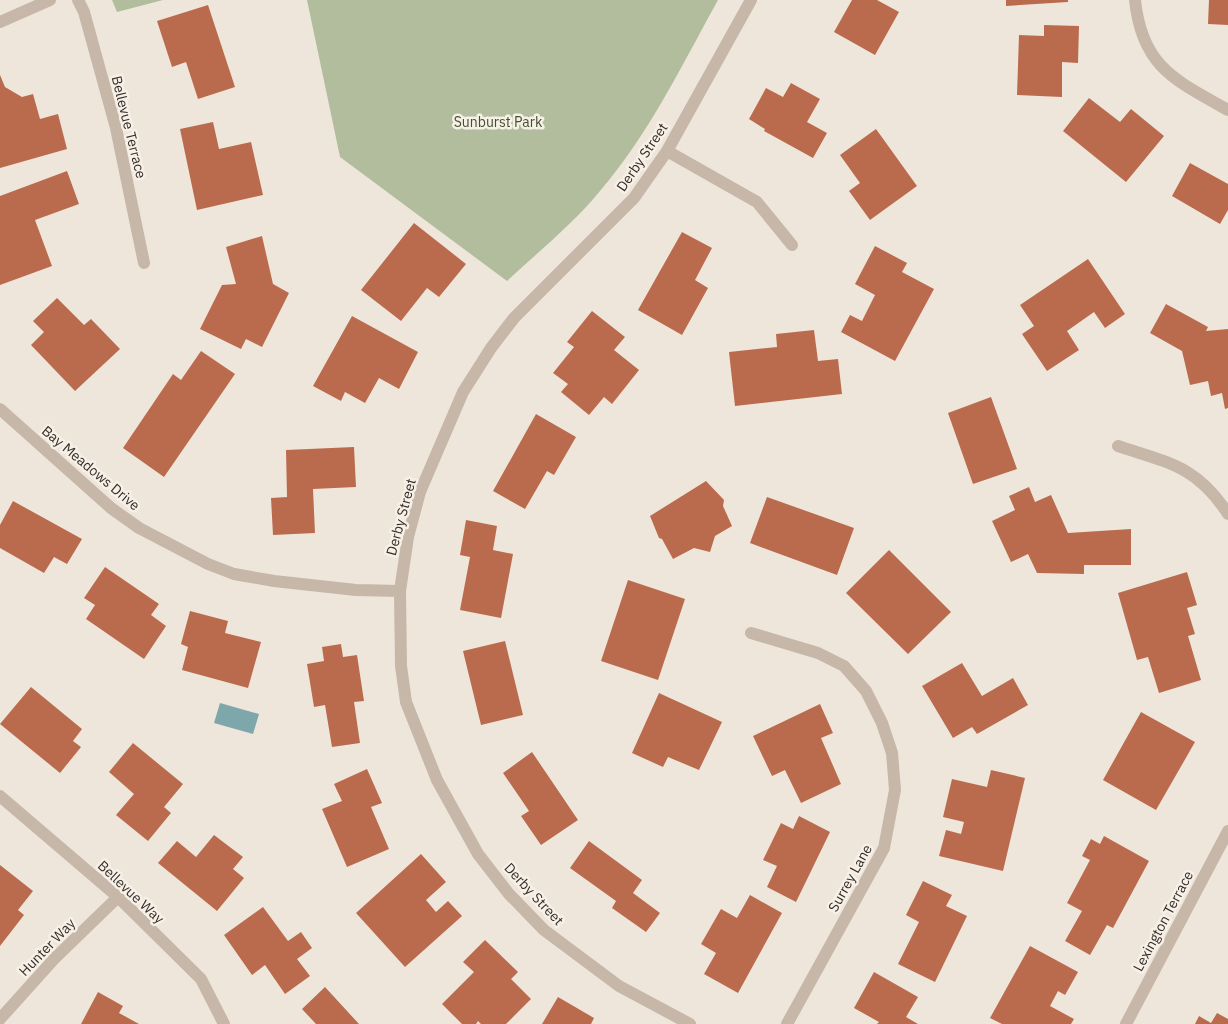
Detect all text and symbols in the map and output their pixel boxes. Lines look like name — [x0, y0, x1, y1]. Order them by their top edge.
street label: Bellevue Terrace — [108, 74, 150, 180]
park label: Sunburst Park — [454, 113, 543, 131]
street label: Derby Street — [612, 119, 672, 195]
street label: Bay Meadows Drive — [38, 422, 144, 514]
street label: Derby Street — [382, 476, 420, 557]
street label: Surrey Lane — [824, 841, 876, 915]
street label: Bellevue Way — [94, 857, 168, 927]
street label: Derby Street — [500, 859, 568, 929]
street label: Lexington Terrace — [1129, 867, 1197, 974]
street label: Hunter Way — [15, 914, 79, 980]

